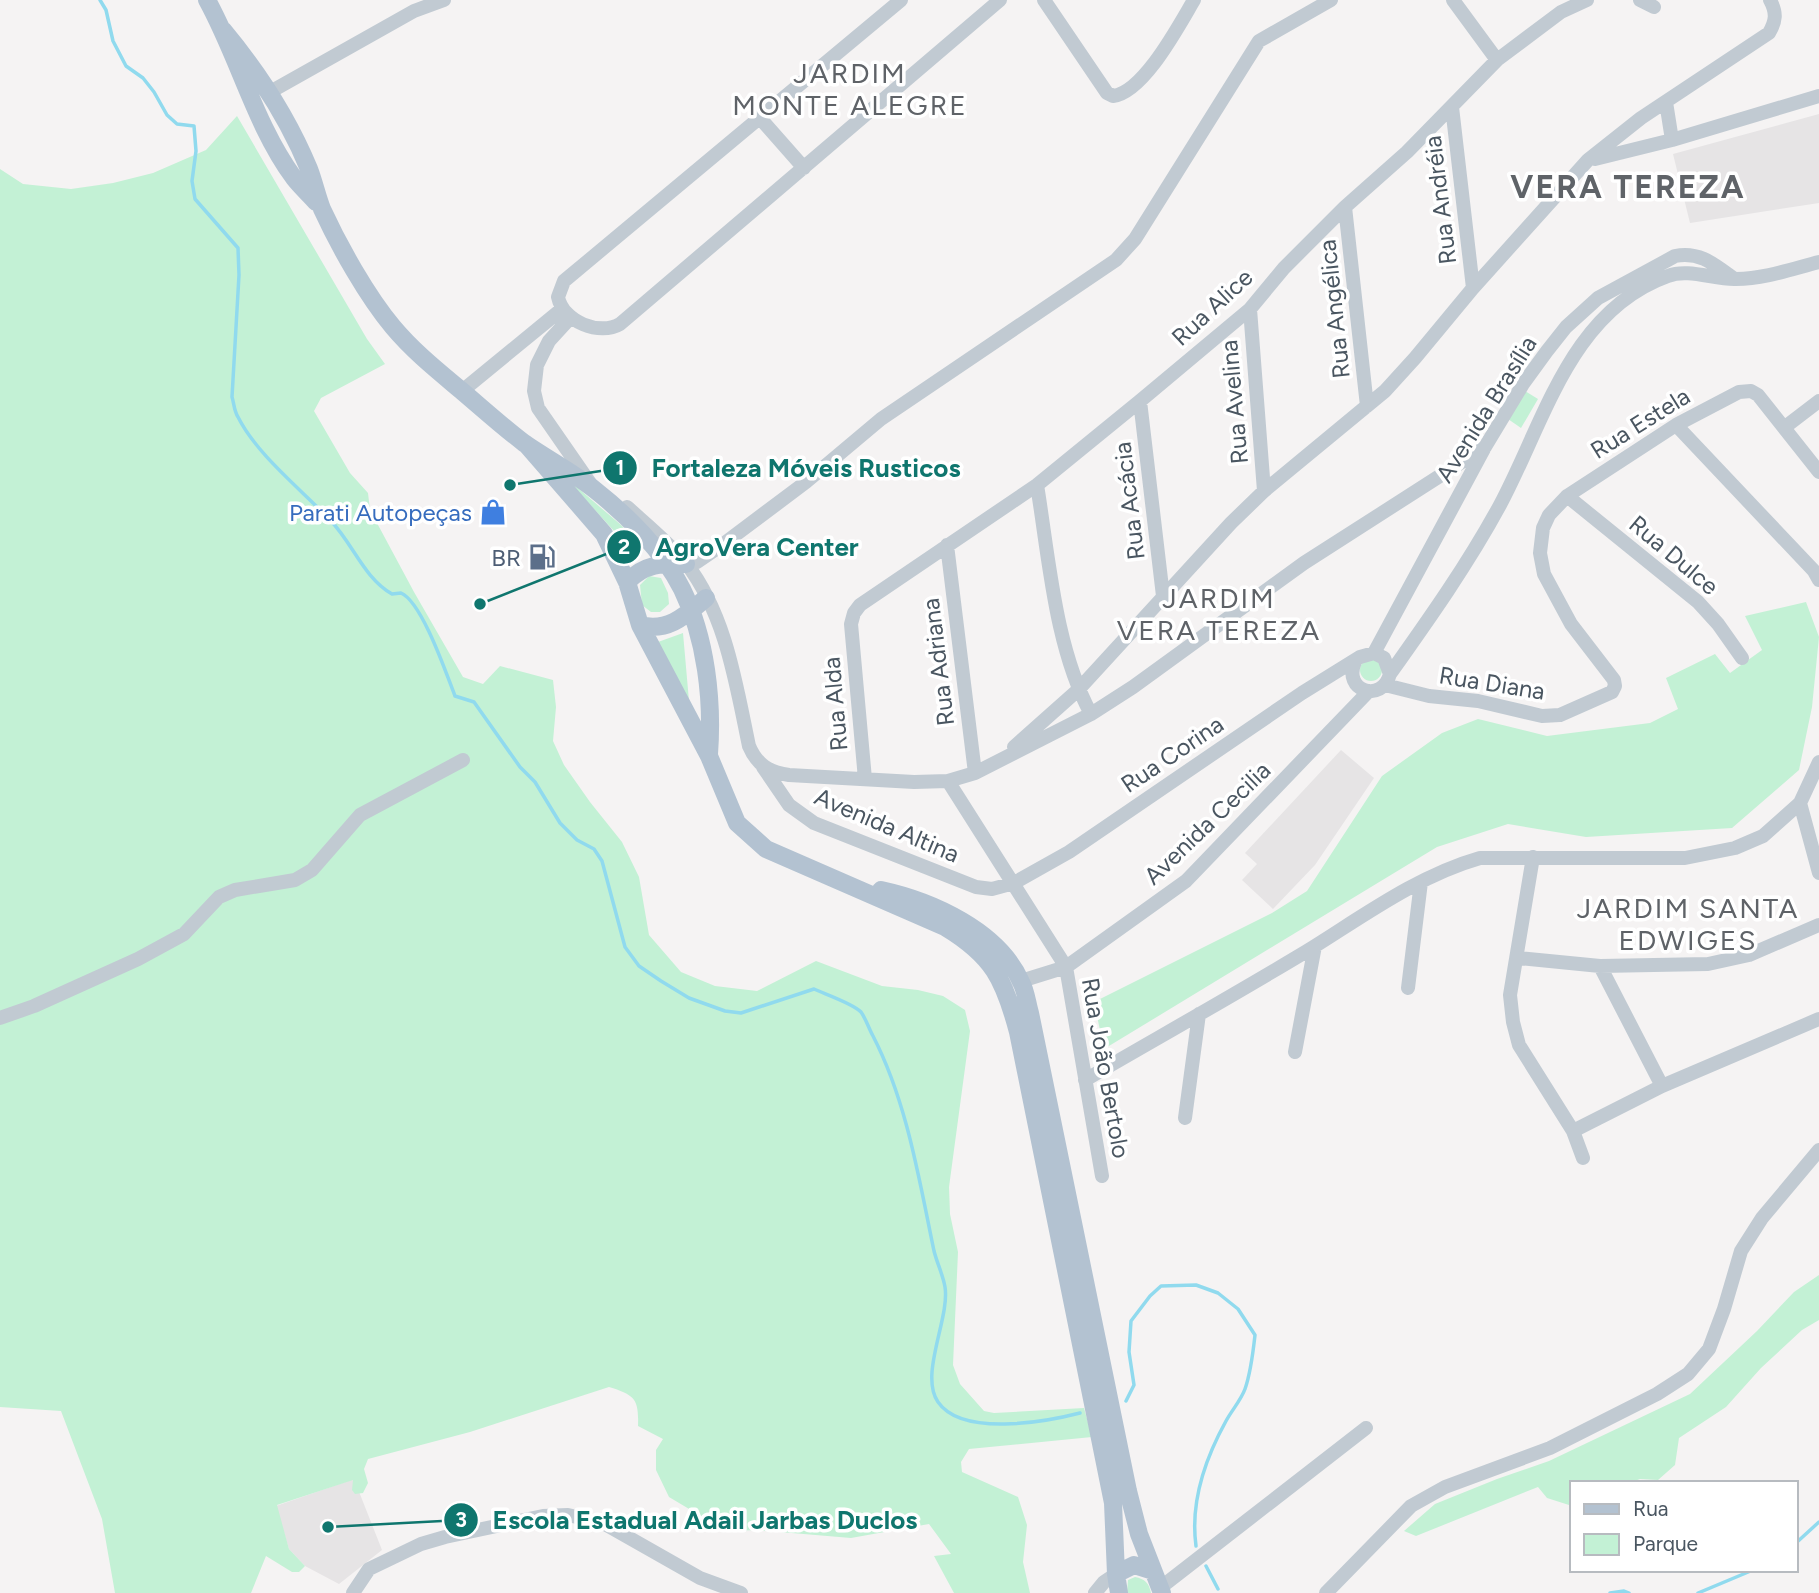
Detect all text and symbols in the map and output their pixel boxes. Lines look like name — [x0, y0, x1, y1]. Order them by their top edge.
district label: JARDIM MONTE ALEGRE — [732, 56, 968, 122]
street label: Rua Andréia — [1418, 134, 1462, 266]
district label: VERA TEREZA — [1510, 168, 1746, 206]
street label: Rua Angélica — [1312, 238, 1356, 380]
street label: Rua Alice — [1166, 262, 1258, 352]
street label: Avenida Brasília — [1429, 330, 1543, 488]
street label: Rua Avelina — [1214, 339, 1254, 465]
street label: Rua Estela — [1585, 381, 1695, 465]
street label: Rua Acácia — [1107, 440, 1151, 562]
callout: Fortaleza Móveis Rusticos — [602, 445, 975, 492]
text: Fortaleza Móveis Rusticos — [651, 452, 961, 484]
text: 1 — [616, 455, 624, 480]
shop icon: Parati Autopeças — [478, 497, 508, 527]
place label: Parati Autopeças — [289, 498, 472, 527]
street label: Rua Dulce — [1623, 509, 1725, 601]
callout: AgroVera Center — [607, 523, 873, 570]
text: AgroVera Center — [655, 531, 859, 563]
text: 2 — [618, 534, 630, 559]
fuel station icon: BR — [527, 542, 557, 572]
place label: BR — [491, 543, 521, 572]
district label: JARDIM VERA TEREZA — [1117, 581, 1321, 647]
street label: Rua Adriana — [916, 597, 960, 727]
street label: Rua Alda — [816, 656, 854, 752]
street label: Rua Diana — [1437, 660, 1547, 706]
street label: Rua Corina — [1115, 709, 1229, 799]
street label: Avenida Cecilia — [1138, 755, 1276, 891]
street label: Avenida Altina — [810, 782, 964, 868]
district label: JARDIM SANTA EDWIGES — [1577, 891, 1799, 957]
street label: Rua João Bertolo — [1076, 975, 1136, 1161]
legend — [1570, 1481, 1798, 1572]
callout: Escola Estadual Adail Jarbas Duclos — [444, 1496, 931, 1543]
text: Rua — [1633, 1496, 1669, 1521]
text: Escola Estadual Adail Jarbas Duclos — [493, 1504, 917, 1536]
text: 3 — [455, 1507, 467, 1532]
text: Parque — [1633, 1531, 1698, 1556]

